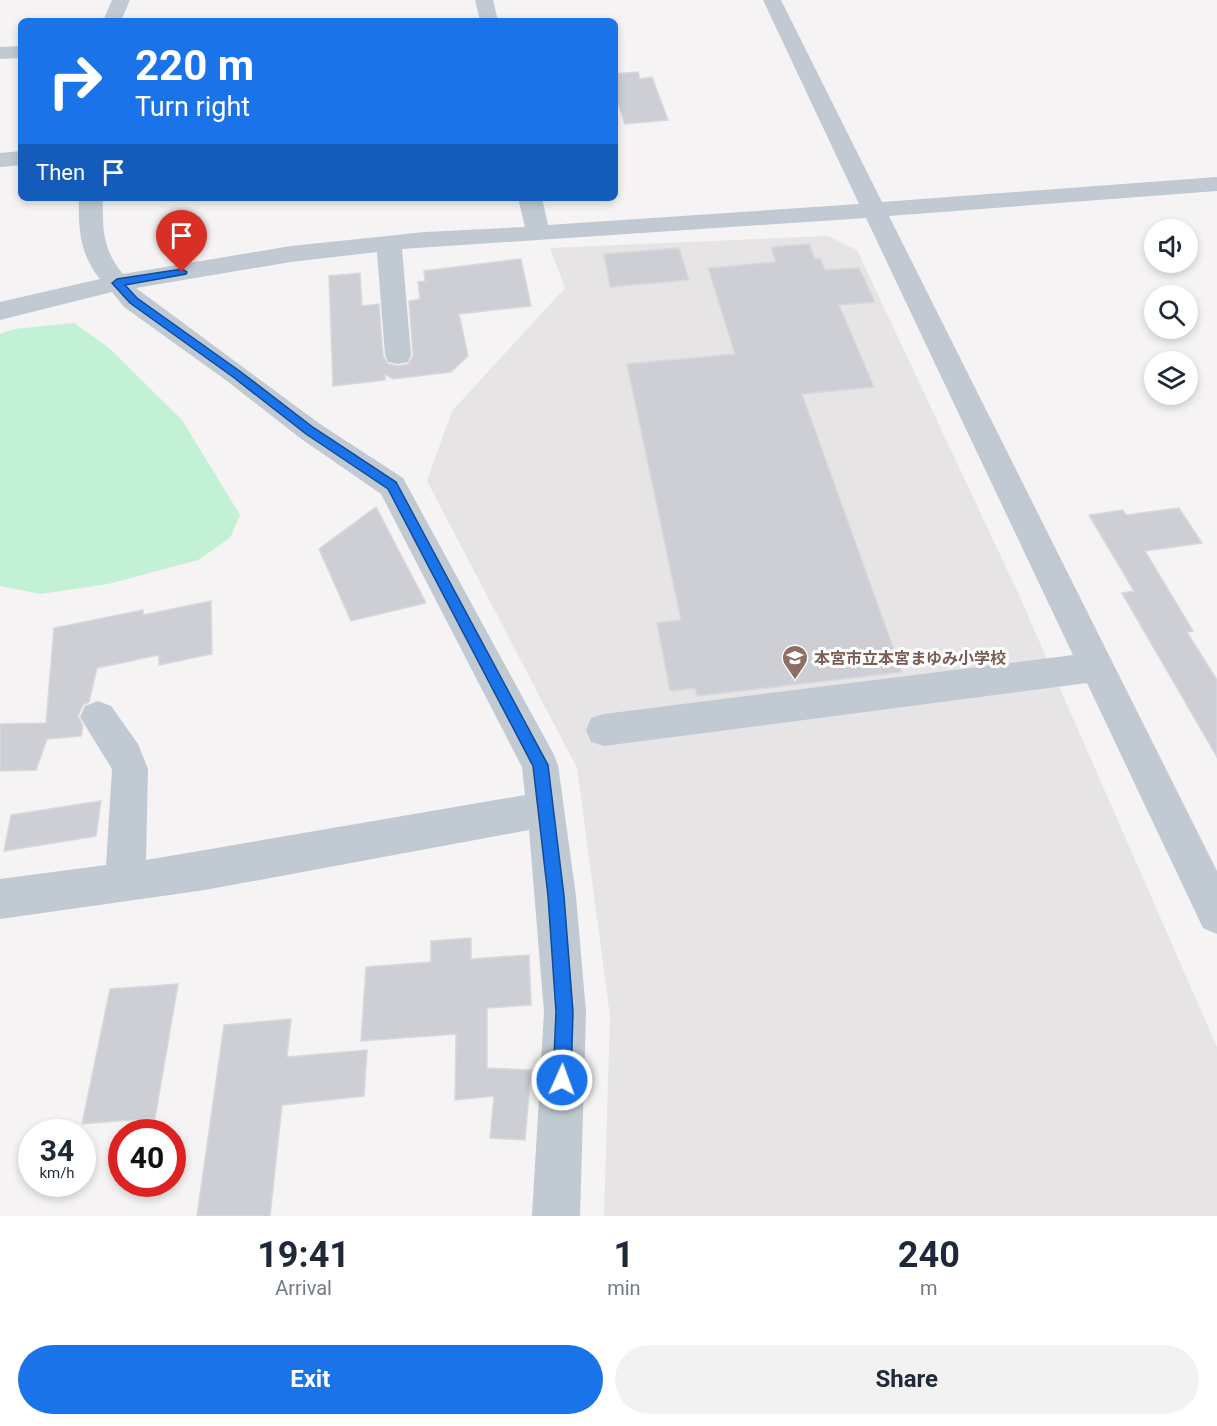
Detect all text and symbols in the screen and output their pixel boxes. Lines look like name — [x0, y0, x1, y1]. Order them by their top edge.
text: 220 m — [135, 41, 254, 90]
icon: right — [36, 42, 114, 120]
text: Turn right — [135, 91, 250, 123]
icon: arrive — [97, 156, 130, 189]
text: Then — [36, 160, 85, 185]
pin — [156, 210, 207, 272]
icon: arrive — [165, 219, 198, 252]
map controls — [1144, 219, 1198, 405]
button: sound — [1144, 219, 1198, 273]
button: search — [1144, 285, 1198, 339]
button: layers — [1144, 351, 1198, 405]
school or university icon: 本宮市立本宮まゆみ小学校 — [780, 643, 810, 681]
place label: 本宮市立本宮まゆみ小学校 — [814, 649, 1006, 668]
position arrow — [530, 1048, 594, 1112]
speed limit sign: 40 — [108, 1119, 186, 1197]
text: 34 — [40, 1133, 74, 1168]
text: km/h — [39, 1164, 75, 1182]
text: 19:41 — [257, 1234, 350, 1276]
text: 1 — [614, 1234, 634, 1276]
text: 240 — [898, 1234, 960, 1276]
text: Arrival — [275, 1276, 332, 1300]
text: min — [607, 1276, 641, 1300]
text: m — [920, 1276, 938, 1300]
button: Exit — [18, 1345, 603, 1414]
button: Share — [615, 1345, 1199, 1414]

